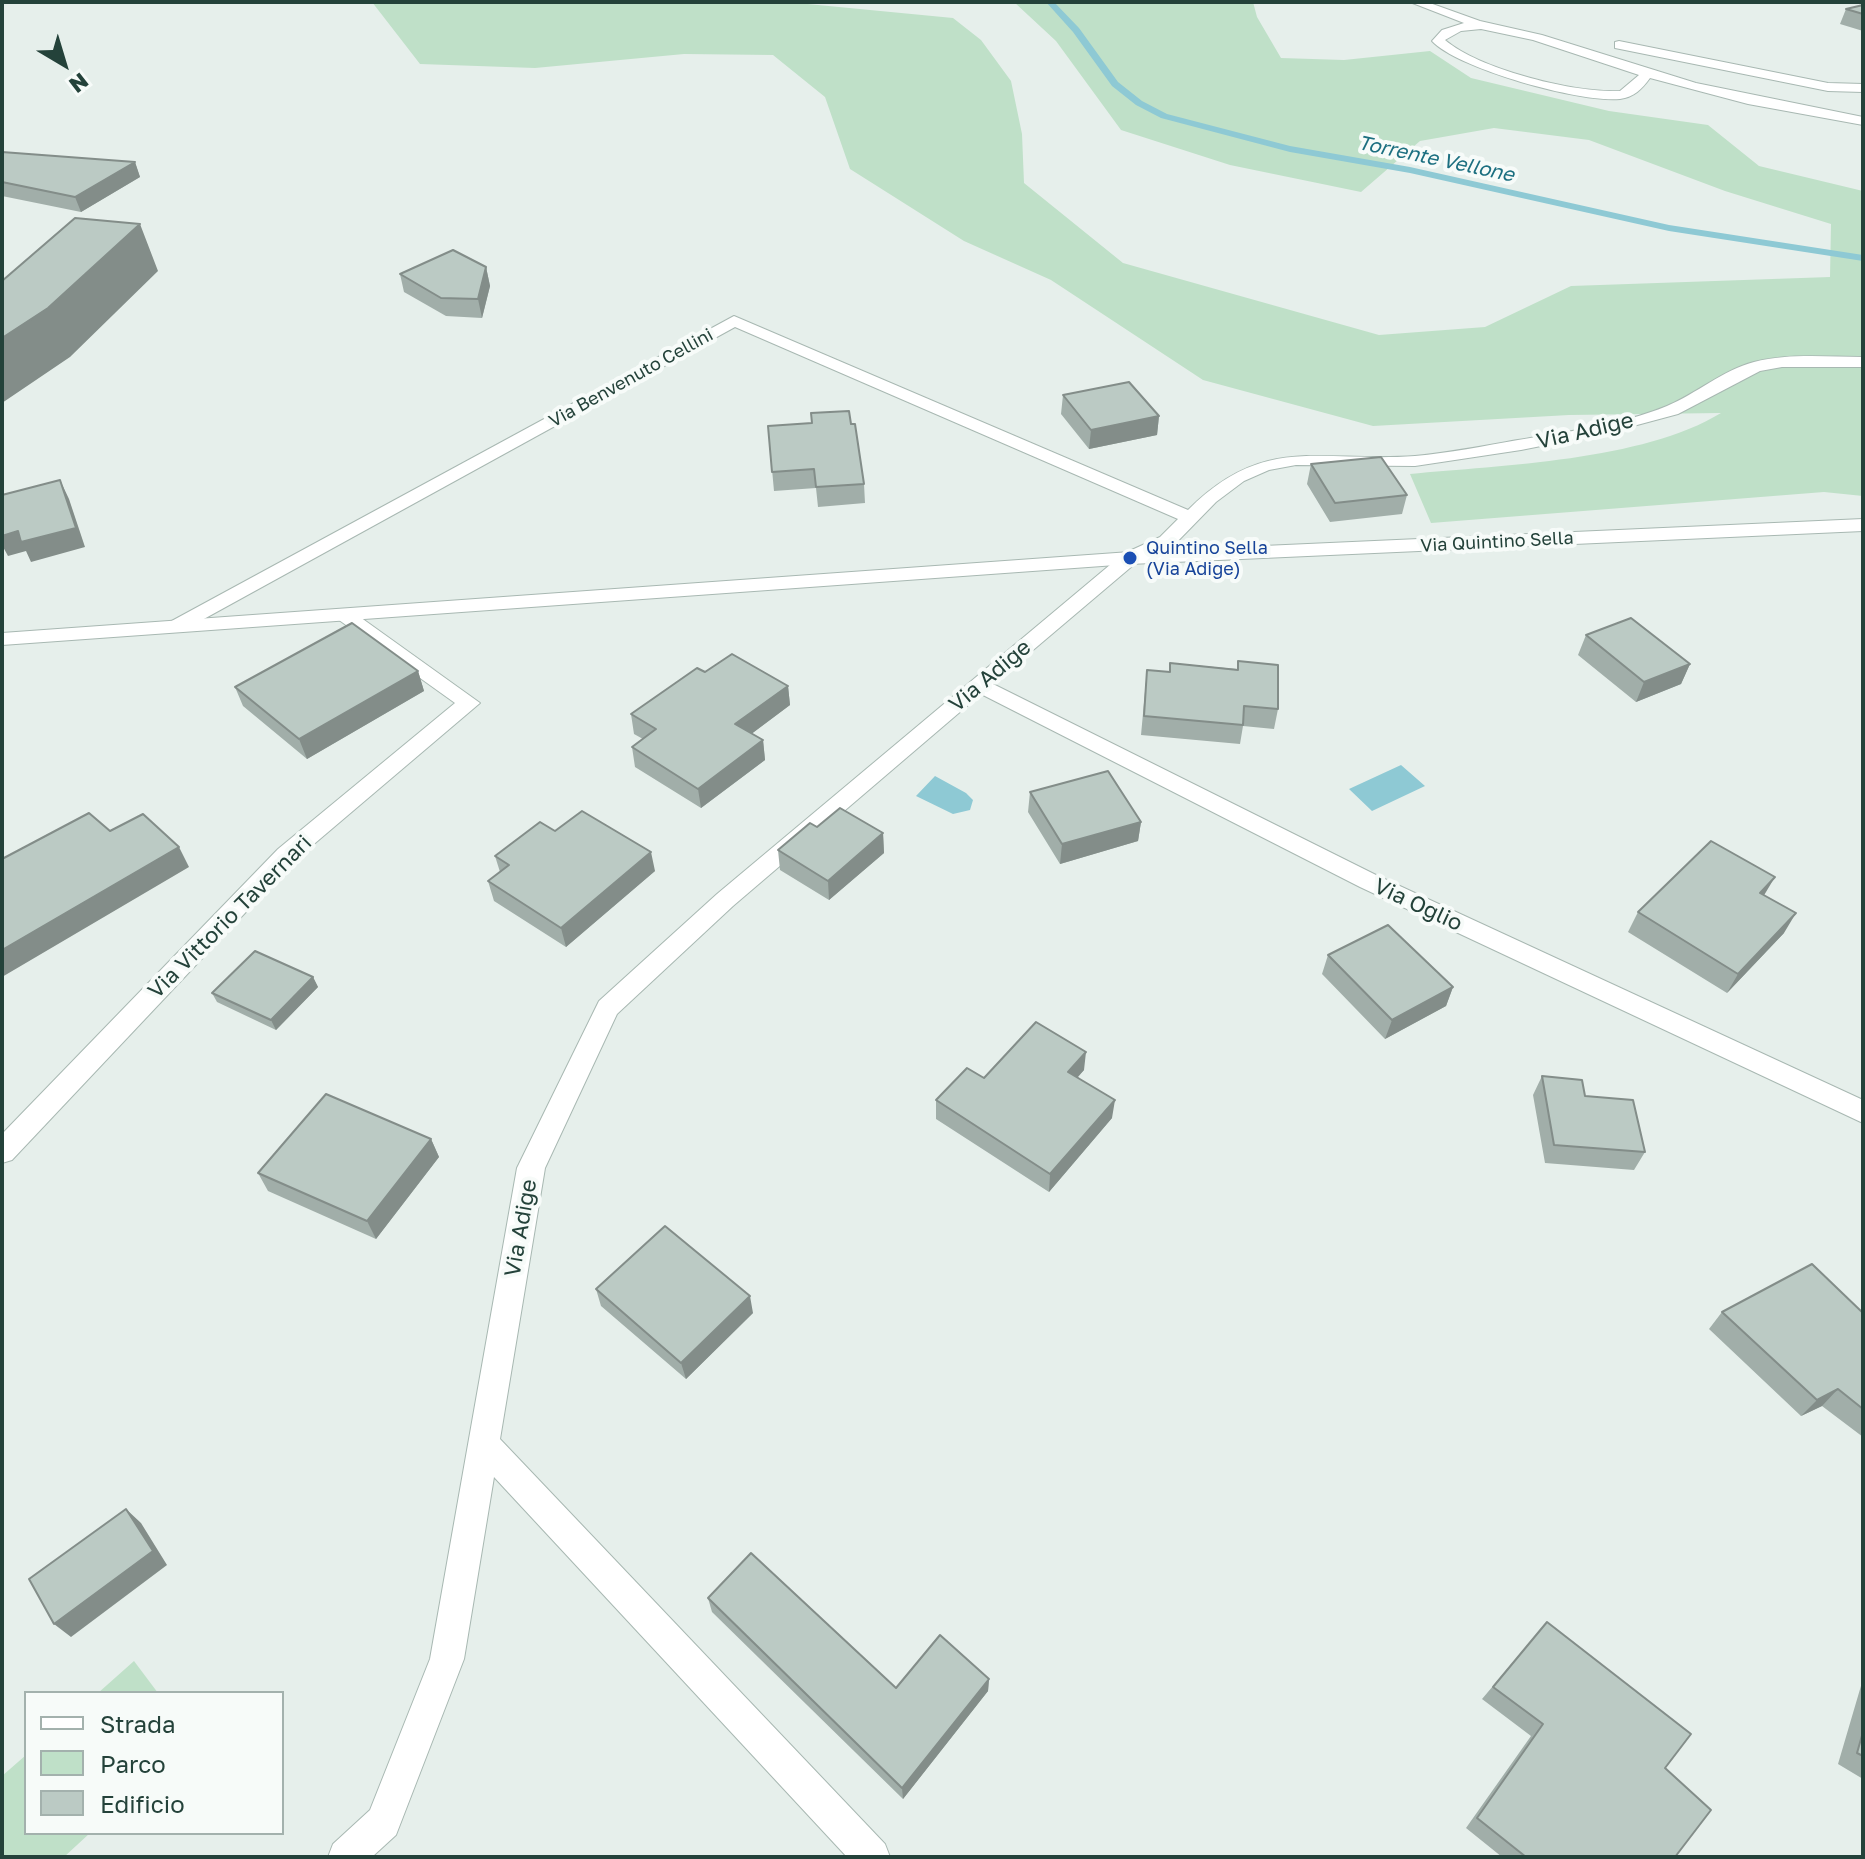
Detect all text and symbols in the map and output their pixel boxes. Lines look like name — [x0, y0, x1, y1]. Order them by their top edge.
north arrow — [24, 24, 104, 104]
text: N — [64, 68, 94, 99]
water label: Torrente Vellone — [1356, 131, 1516, 187]
street label: Via Benvenuto Cellini — [545, 324, 717, 432]
street label: Via Adige — [1534, 407, 1636, 455]
street label: Via Quintino Sella — [1420, 527, 1574, 557]
place label: Quintino Sella (Via Adige) — [1146, 537, 1268, 580]
marker: Quintino Sella (Via Adige) — [1121, 549, 1139, 567]
street label: Via Adige — [944, 634, 1036, 718]
street label: Via Vittorio Tavernari — [143, 830, 317, 1004]
street label: Via Oglio — [1370, 873, 1466, 937]
street label: Via Adige — [499, 1177, 543, 1279]
legend — [24, 1691, 284, 1835]
text: Strada — [100, 1709, 175, 1738]
text: Parco — [100, 1749, 166, 1778]
text: Edificio — [100, 1789, 185, 1818]

